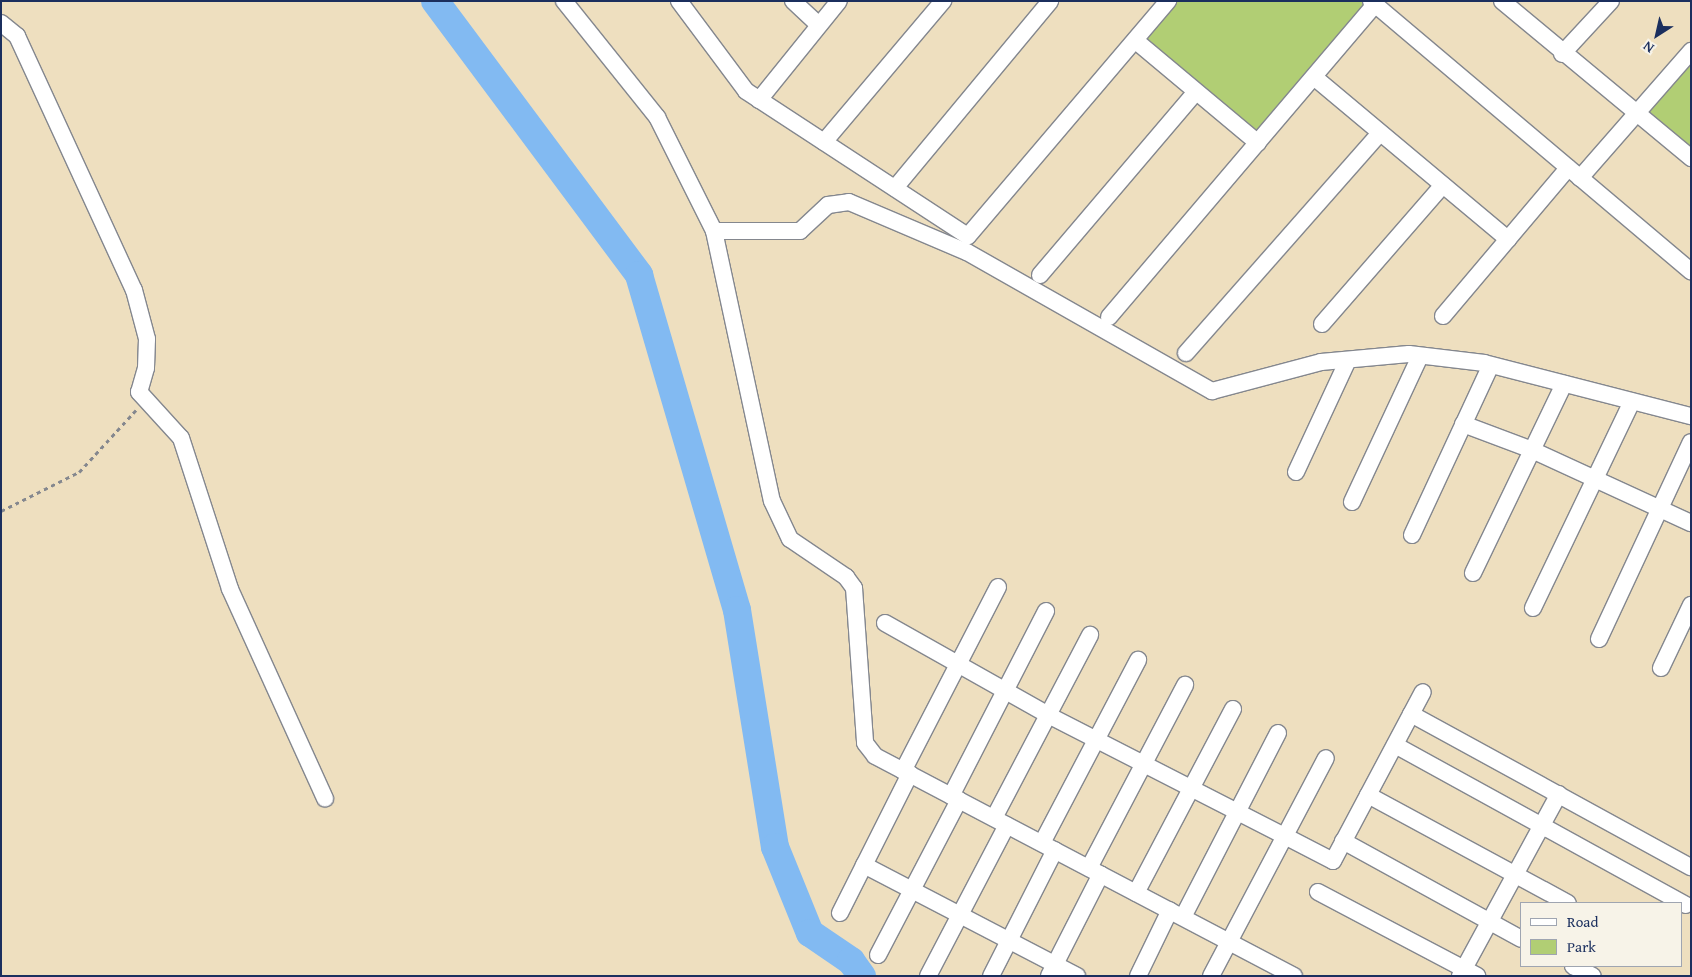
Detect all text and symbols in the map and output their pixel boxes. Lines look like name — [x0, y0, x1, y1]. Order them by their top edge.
north arrow — [1632, 10, 1682, 60]
text: N — [1639, 36, 1658, 58]
legend — [1520, 902, 1682, 967]
text: Road — [1567, 911, 1598, 932]
text: Park — [1567, 936, 1596, 957]

